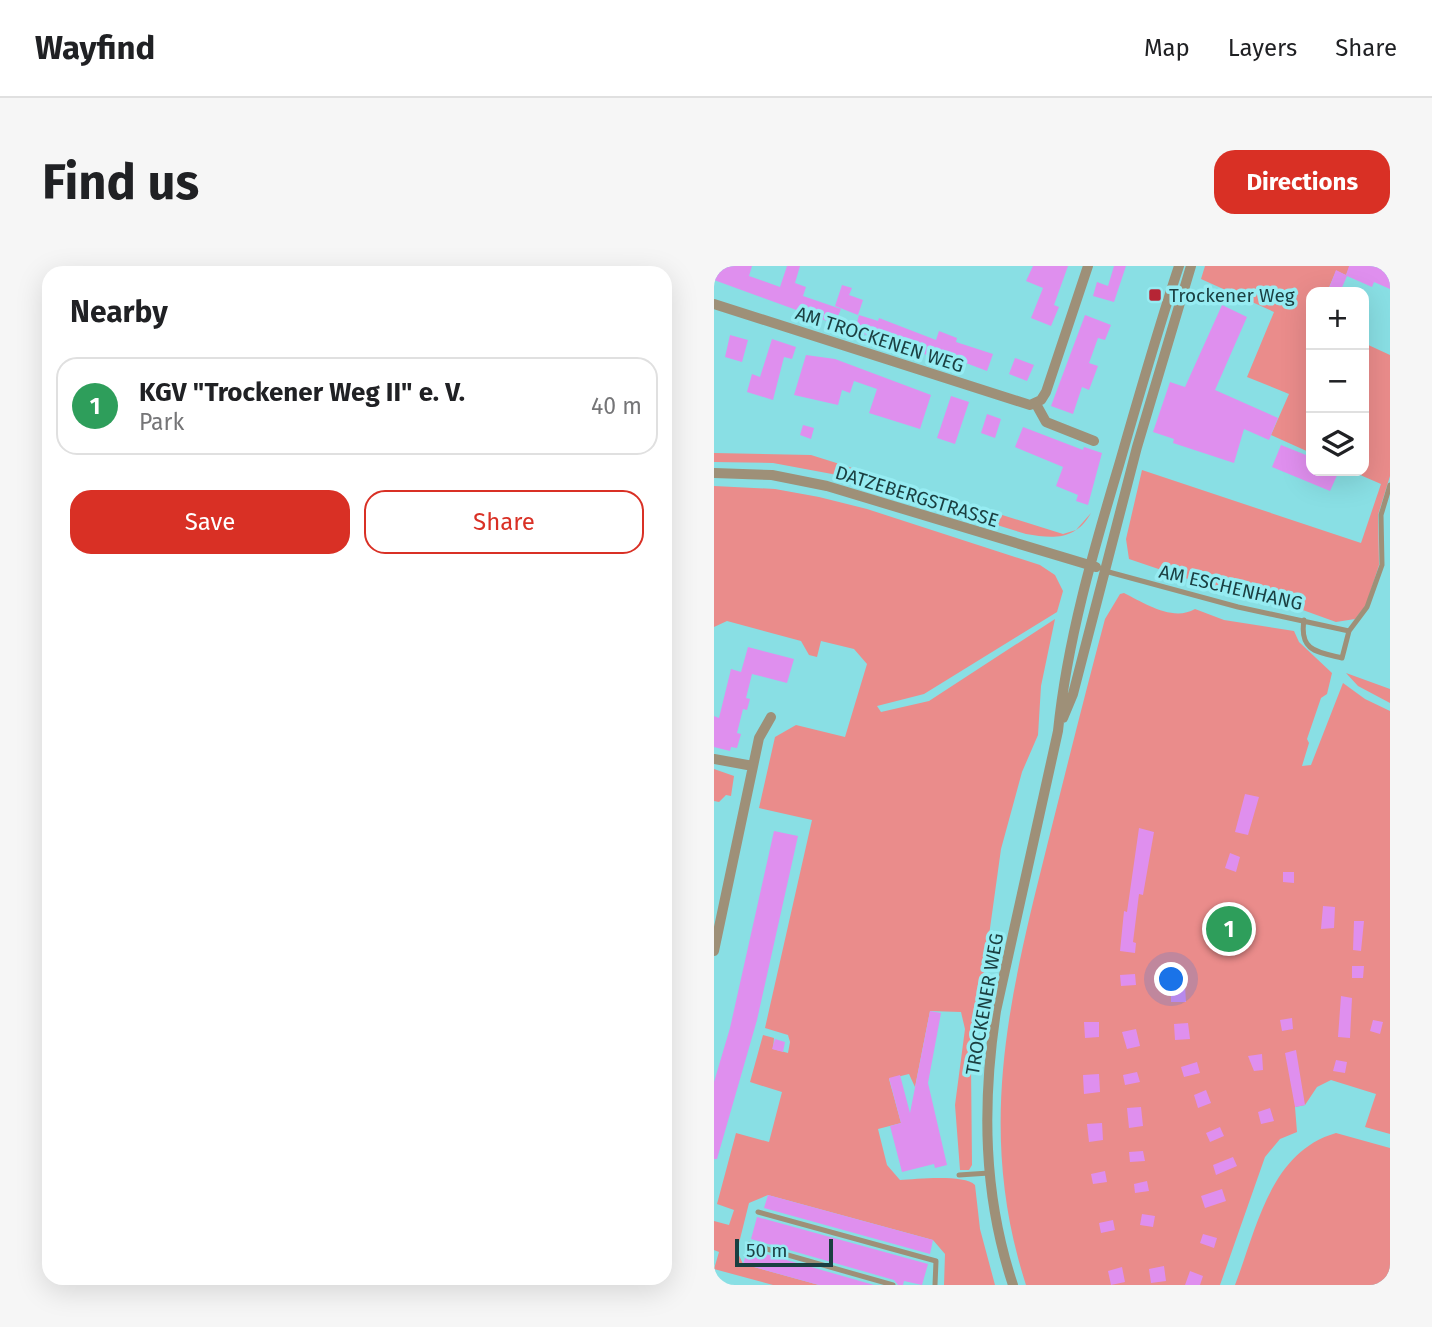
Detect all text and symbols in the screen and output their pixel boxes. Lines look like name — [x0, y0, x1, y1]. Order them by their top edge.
text: Wayfind — [35, 28, 155, 68]
text: Map — [1144, 34, 1190, 62]
text: Layers — [1228, 34, 1297, 62]
text: Share — [1335, 34, 1397, 62]
button: Directions — [1214, 150, 1390, 214]
text: Find us — [42, 153, 199, 212]
place label: Trockener Weg — [1169, 284, 1295, 307]
marker: Trockener Weg — [1147, 287, 1163, 303]
map controls — [1306, 287, 1369, 476]
button: + — [1306, 287, 1369, 350]
text: Nearby — [70, 294, 168, 330]
street label: AM TROCKENEN WEG — [793, 301, 967, 378]
button: − — [1306, 350, 1369, 413]
text: KGV "Trockener Weg II" e. V. — [139, 377, 465, 408]
text: 1 — [90, 392, 100, 420]
text: 40 m — [591, 392, 642, 420]
text: Park — [139, 408, 184, 436]
button: layers — [1306, 413, 1369, 476]
street label: DATZEBERGSTRASSE — [833, 461, 1001, 532]
button: Save — [70, 490, 350, 554]
button: Share — [364, 490, 644, 554]
street label: AM ESCHENHANG — [1157, 560, 1305, 615]
pin: 1 — [1206, 903, 1252, 955]
street label: TROCKENER WEG — [961, 931, 1008, 1077]
your location — [1154, 962, 1188, 996]
scale bar — [735, 1236, 833, 1268]
text: 50 m — [746, 1239, 787, 1262]

